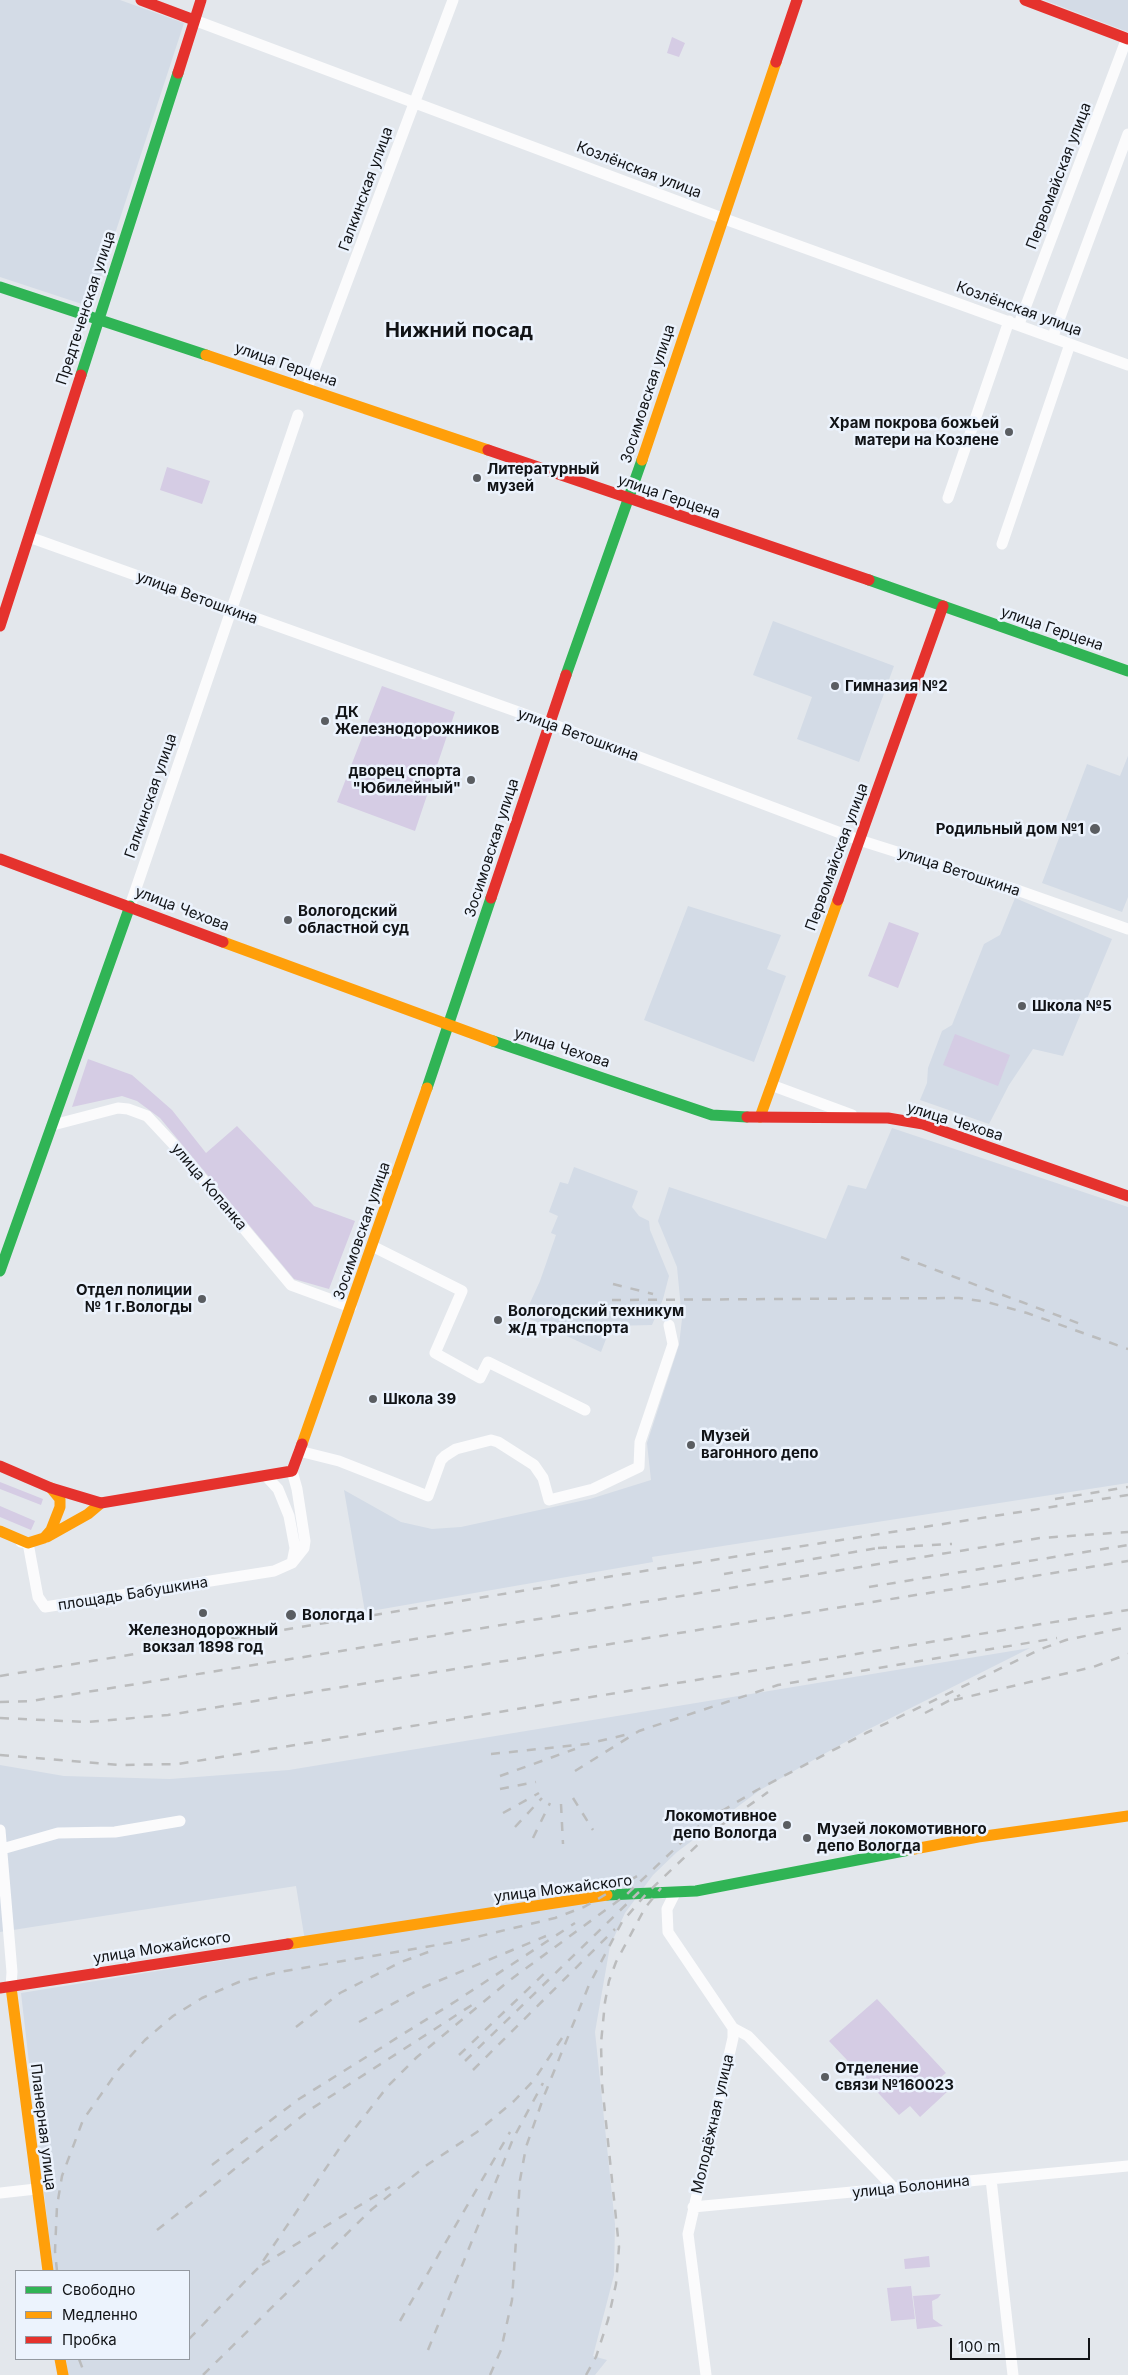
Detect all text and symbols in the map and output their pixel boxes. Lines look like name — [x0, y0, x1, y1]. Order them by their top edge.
street label: Первомайская улица — [1023, 100, 1095, 252]
street label: Галкинская улица — [335, 124, 397, 254]
street label: Козлёнская улица — [574, 138, 704, 202]
street label: Предтеченская улица — [53, 229, 119, 387]
street label: Козлёнская улица — [954, 278, 1084, 340]
district label: Нижний посад — [385, 319, 533, 343]
street label: Зосимовская улица — [617, 322, 679, 466]
street label: улица Герцена — [232, 339, 340, 391]
place label: Храм покрова божьей матери на Козлене — [829, 414, 999, 449]
marker: Храм покрова божьей матери на Козлене — [1003, 426, 1015, 438]
place label: Литературный музей — [487, 460, 599, 495]
street label: улица Герцена — [615, 471, 723, 523]
marker: Литературный музей — [471, 472, 483, 484]
street label: улица Ветошкина — [134, 568, 260, 628]
street label: улица Герцена — [998, 603, 1106, 655]
place label: Гимназия №2 — [845, 677, 948, 695]
marker: Гимназия №2 — [829, 680, 841, 692]
place label: ДК Железнодорожников — [335, 703, 499, 738]
street label: улица Ветошкина — [515, 705, 641, 765]
marker: ДК Железнодорожников — [319, 715, 331, 727]
street label: Галкинская улица — [121, 731, 181, 861]
place label: дворец спорта "Юбилейный" — [349, 762, 461, 797]
marker: дворец спорта "Юбилейный" — [465, 774, 477, 786]
street label: Зосимовская улица — [461, 776, 523, 920]
street label: Первомайская улица — [802, 781, 872, 933]
place label: Родильный дом №1 — [936, 820, 1084, 838]
marker: Родильный дом №1 — [1088, 822, 1102, 836]
street label: улица Ветошкина — [895, 844, 1023, 900]
street label: улица Чехова — [132, 883, 232, 935]
place label: Вологодский областной суд — [298, 902, 409, 937]
marker: Вологодский областной суд — [282, 914, 294, 926]
place label: Школа №5 — [1032, 997, 1112, 1015]
marker: Школа №5 — [1016, 1000, 1028, 1012]
street label: улица Чехова — [512, 1024, 612, 1072]
street label: улица Чехова — [905, 1099, 1005, 1145]
street label: улица Копанка — [167, 1140, 251, 1234]
street label: Зосимовская улица — [330, 1160, 394, 1302]
place label: Отдел полиции № 1 г.Вологды — [76, 1281, 192, 1316]
marker: Отдел полиции № 1 г.Вологды — [196, 1293, 208, 1305]
place label: Вологодский техникум ж/д транспорта — [508, 1302, 684, 1337]
marker: Вологодский техникум ж/д транспорта — [492, 1314, 504, 1326]
place label: Школа 39 — [383, 1390, 456, 1408]
marker: Школа 39 — [367, 1393, 379, 1405]
place label: Музей вагонного депо — [701, 1427, 818, 1462]
marker: Музей вагонного депо — [685, 1439, 697, 1451]
street label: площадь Бабушкина — [57, 1573, 209, 1615]
place label: Вологда I — [302, 1606, 373, 1624]
marker: Железнодорожный вокзал 1898 год — [197, 1607, 209, 1619]
marker: Вологда I — [284, 1608, 298, 1622]
place label: Железнодорожный вокзал 1898 год — [128, 1621, 278, 1656]
place label: Локомотивное депо Вологда — [664, 1807, 777, 1842]
marker: Локомотивное депо Вологда — [781, 1819, 793, 1831]
place label: Музей локомотивного депо Вологда — [817, 1820, 987, 1855]
marker: Музей локомотивного депо Вологда — [801, 1832, 813, 1844]
street label: улица Можайского — [493, 1872, 633, 1906]
street label: улица Можайского — [92, 1928, 232, 1968]
street label: Молодёжная улица — [688, 2053, 738, 2195]
place label: Отделение связи №160023 — [835, 2059, 954, 2094]
street label: Планерная улица — [26, 2063, 60, 2191]
marker: Отделение связи №160023 — [819, 2071, 831, 2083]
street label: улица Болонина — [851, 2172, 971, 2202]
legend — [15, 2270, 190, 2360]
text: Свободно — [62, 2280, 136, 2299]
text: Медленно — [62, 2305, 138, 2324]
scale bar — [953, 2328, 1093, 2360]
text: Пробка — [62, 2330, 117, 2349]
text: 100 m — [958, 2337, 1000, 2356]

